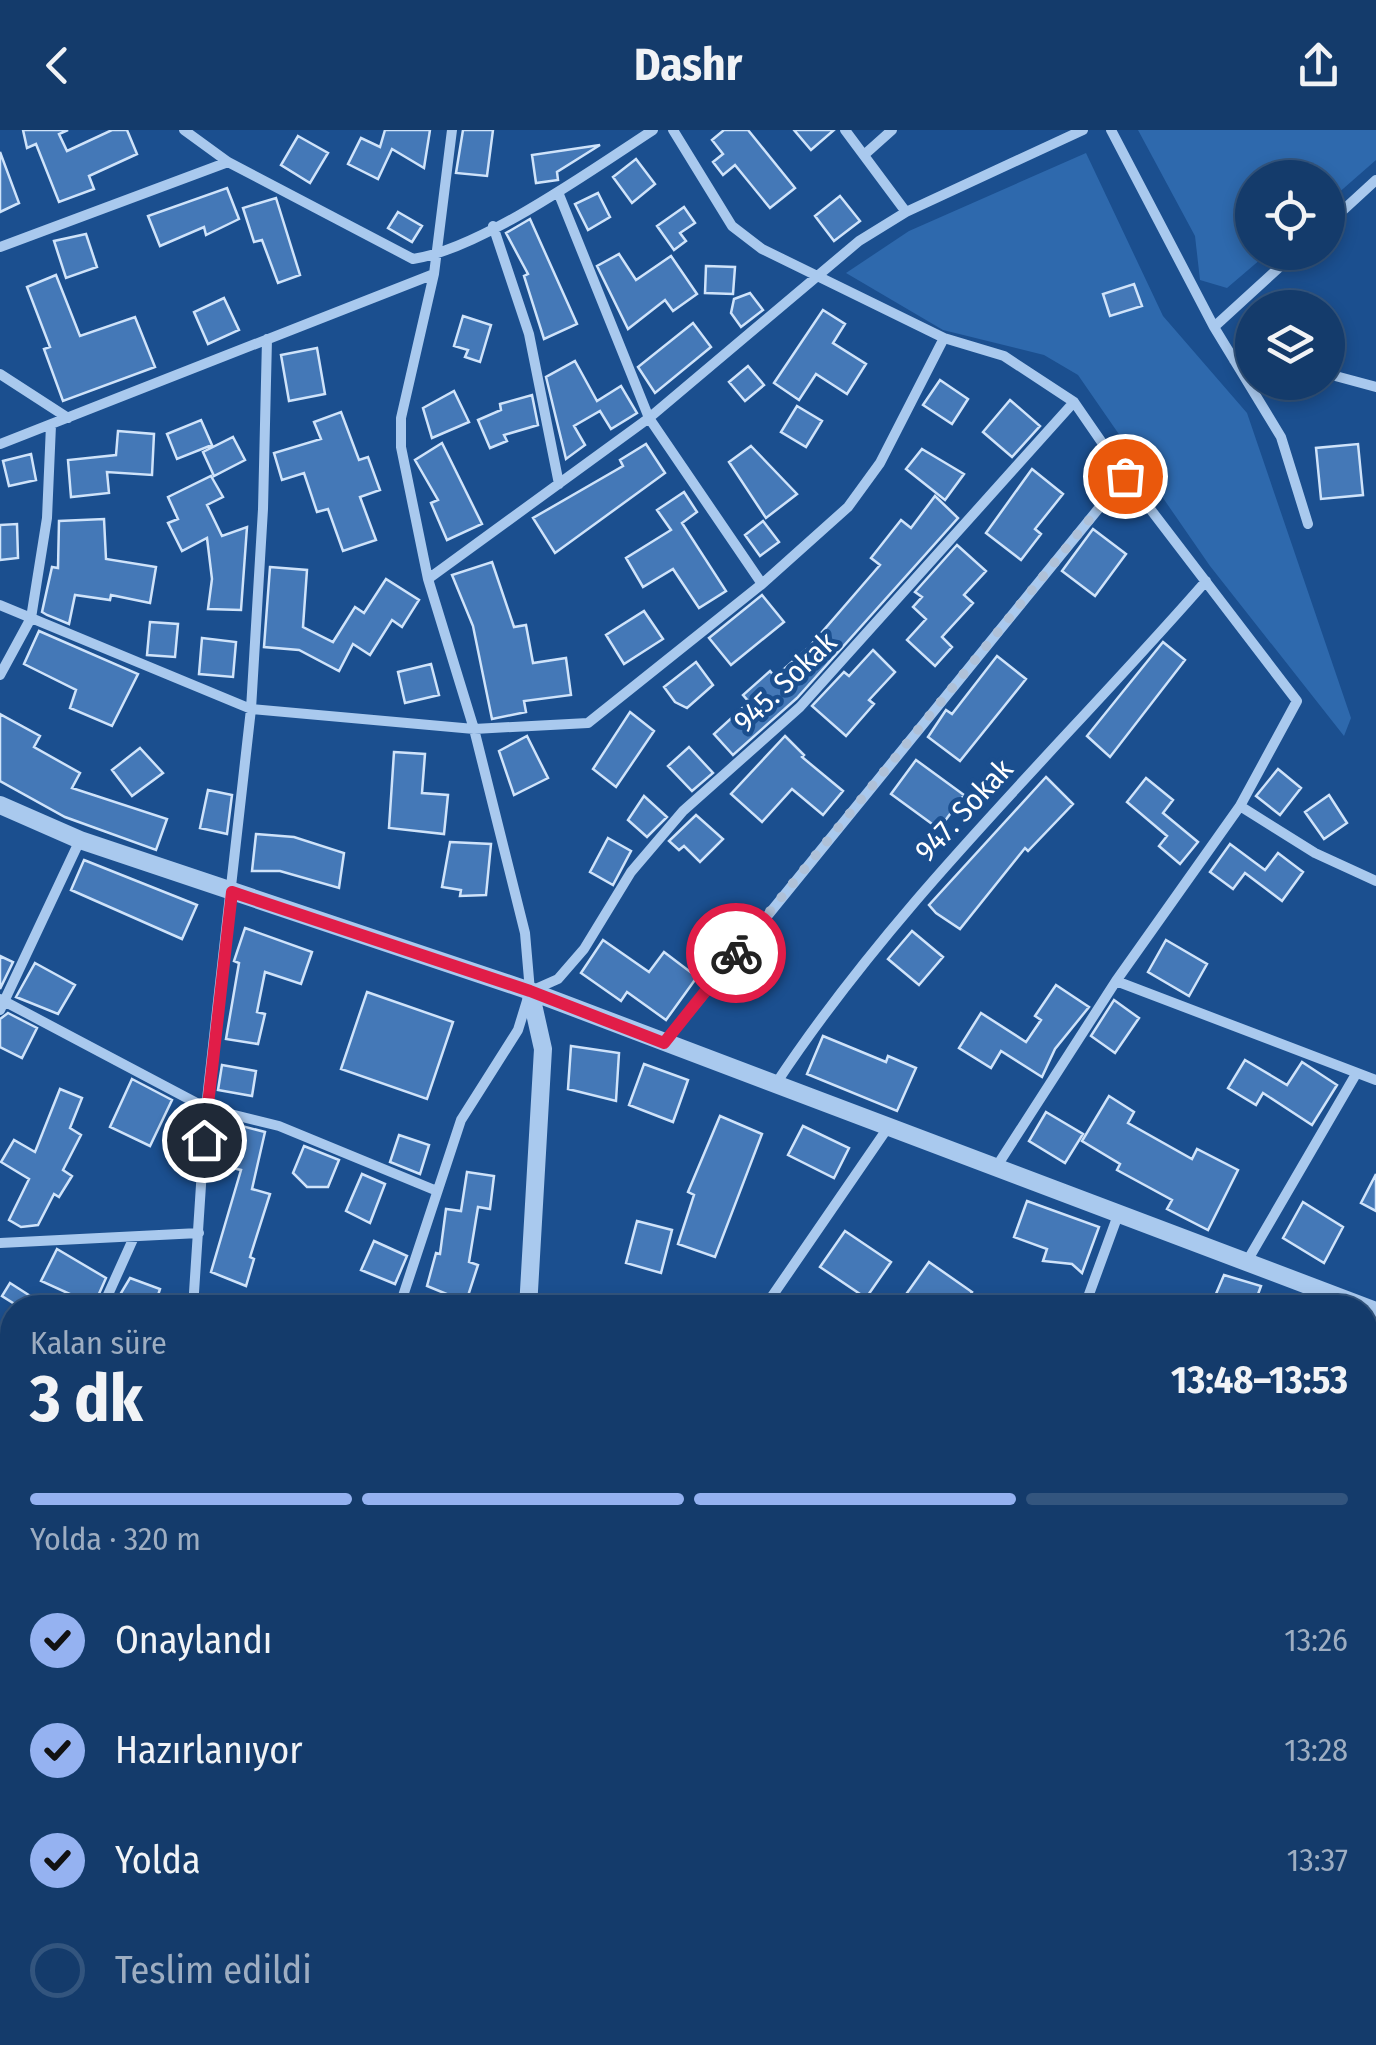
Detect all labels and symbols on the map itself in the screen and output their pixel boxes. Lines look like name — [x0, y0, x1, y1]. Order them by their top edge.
pin — [1083, 434, 1168, 519]
street label: 945. Sokak — [726, 624, 844, 740]
street label: 947. Sokak — [908, 751, 1020, 869]
courier — [686, 903, 786, 1003]
pin — [162, 1098, 247, 1183]

